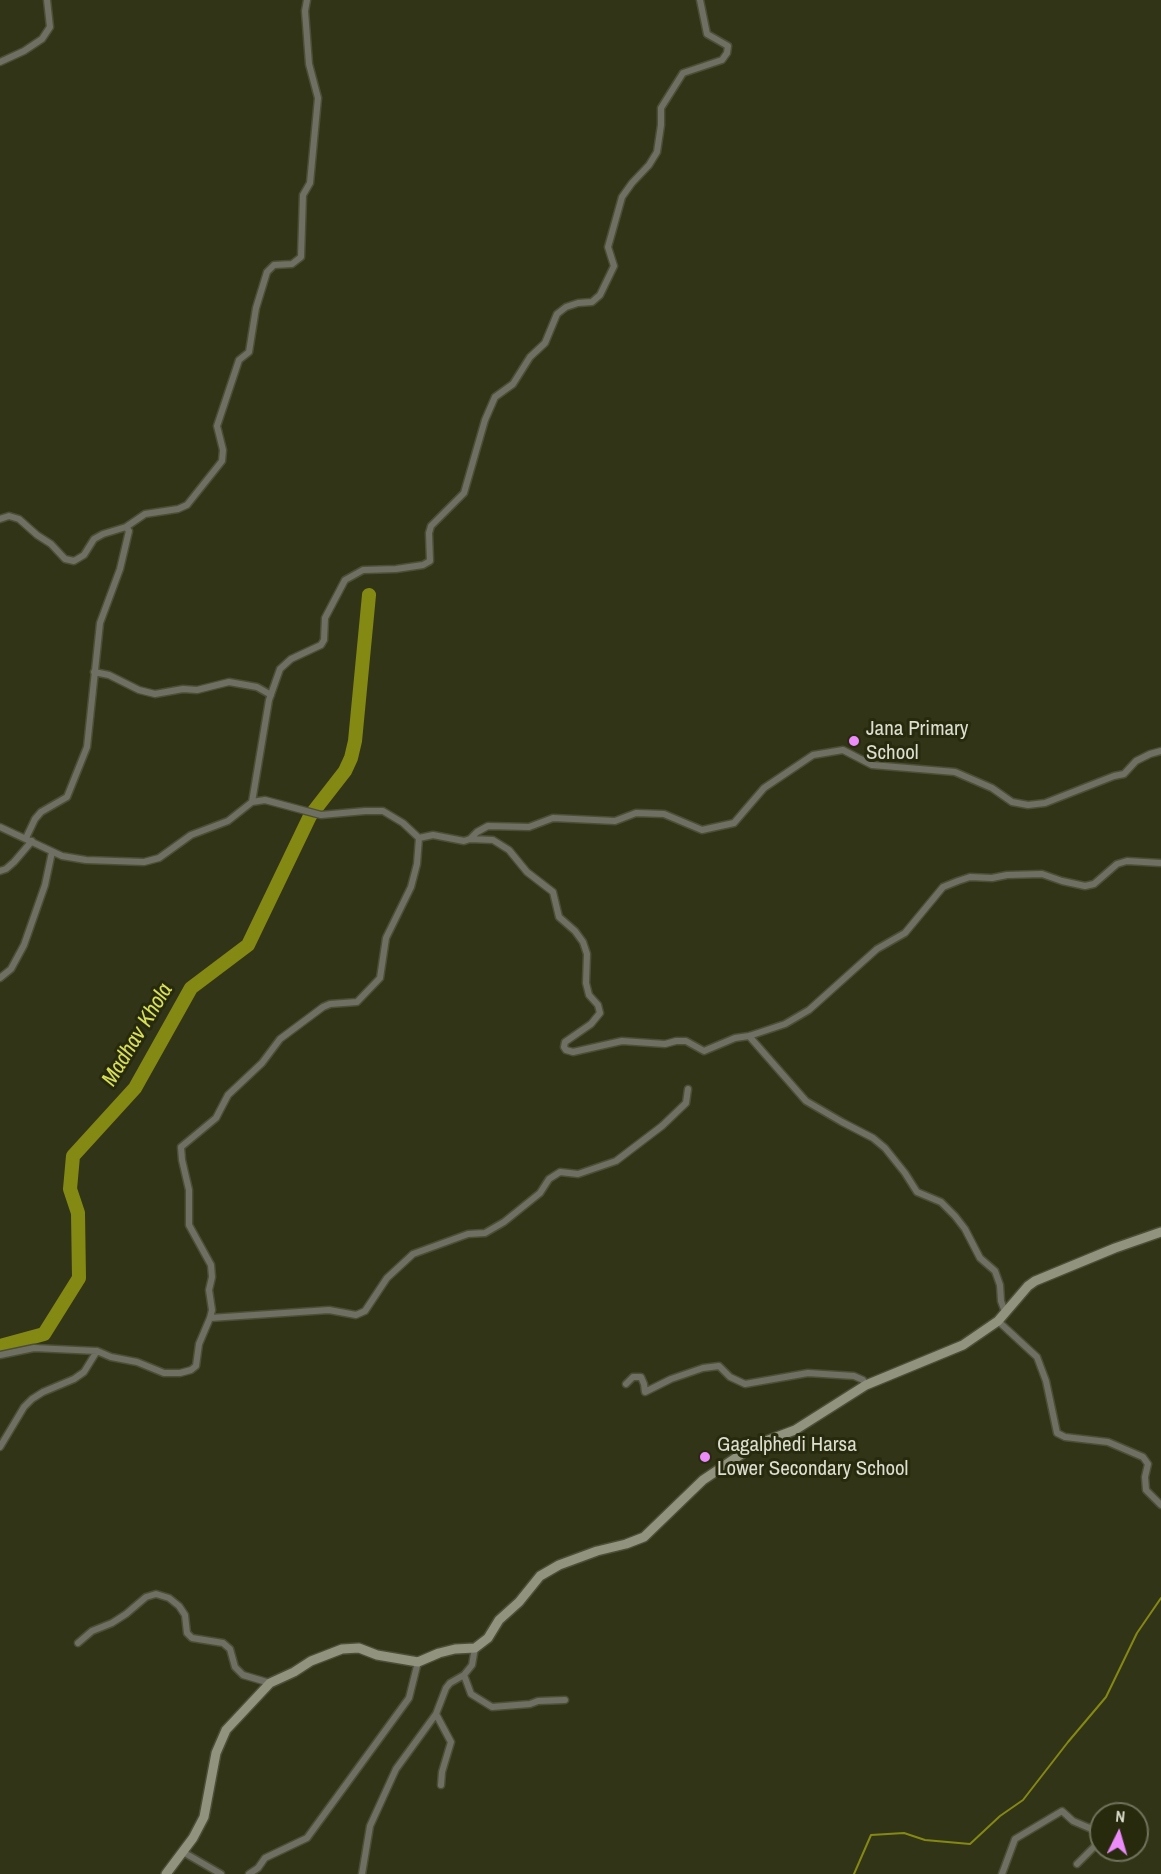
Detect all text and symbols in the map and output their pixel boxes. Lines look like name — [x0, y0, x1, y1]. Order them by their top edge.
place label: Jana Primary School — [866, 716, 968, 766]
marker: Jana Primary School — [847, 734, 861, 748]
water label: Madhav Khola — [97, 979, 179, 1091]
place label: Gagalphedi Harsa Lower Secondary School — [717, 1432, 908, 1482]
marker: Gagalphedi Harsa Lower Secondary School — [698, 1450, 712, 1464]
north arrow — [1089, 1802, 1149, 1862]
text: N — [1115, 1805, 1126, 1827]

